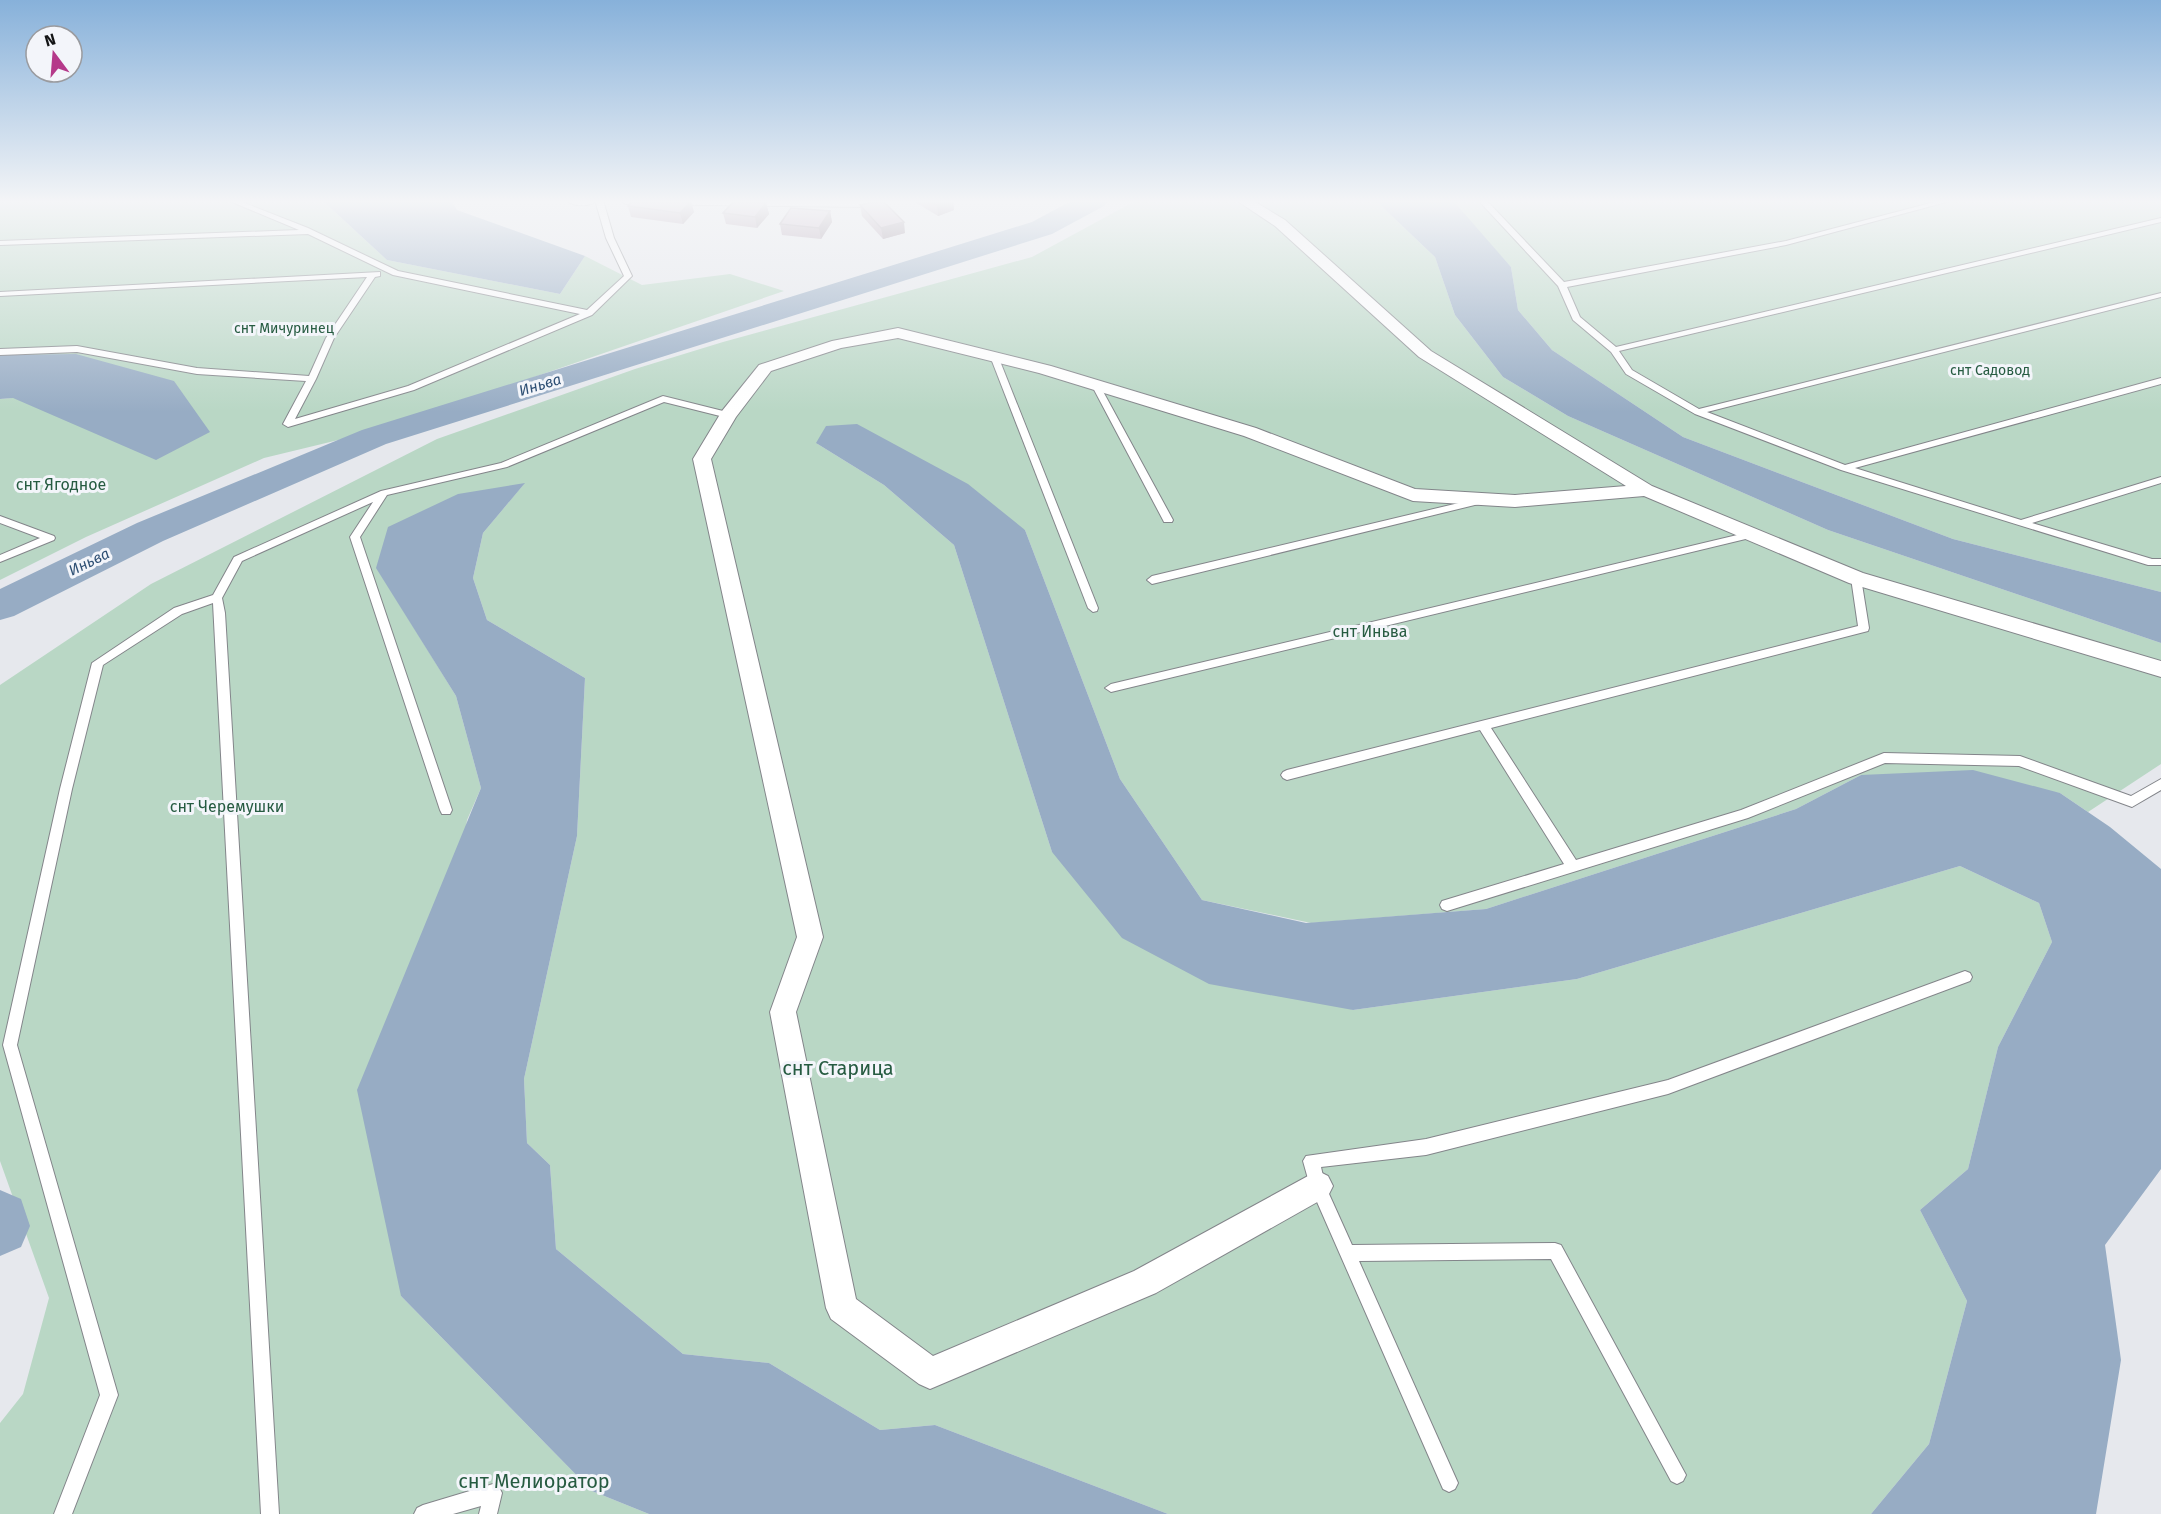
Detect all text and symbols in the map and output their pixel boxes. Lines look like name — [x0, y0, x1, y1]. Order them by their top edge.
north arrow — [24, 24, 84, 84]
text: N — [42, 29, 58, 51]
park label: снт Мичуринец — [234, 320, 334, 337]
park label: снт Садовод — [1950, 362, 2030, 379]
water label: Иньва — [517, 370, 563, 400]
park label: снт Ягодное — [16, 475, 106, 494]
water label: Иньва — [66, 544, 112, 580]
park label: снт Иньва — [1333, 622, 1407, 641]
park label: снт Черемушки — [170, 797, 284, 816]
park label: снт Старица — [782, 1056, 894, 1080]
park label: снт Мелиоратор — [458, 1469, 610, 1493]

